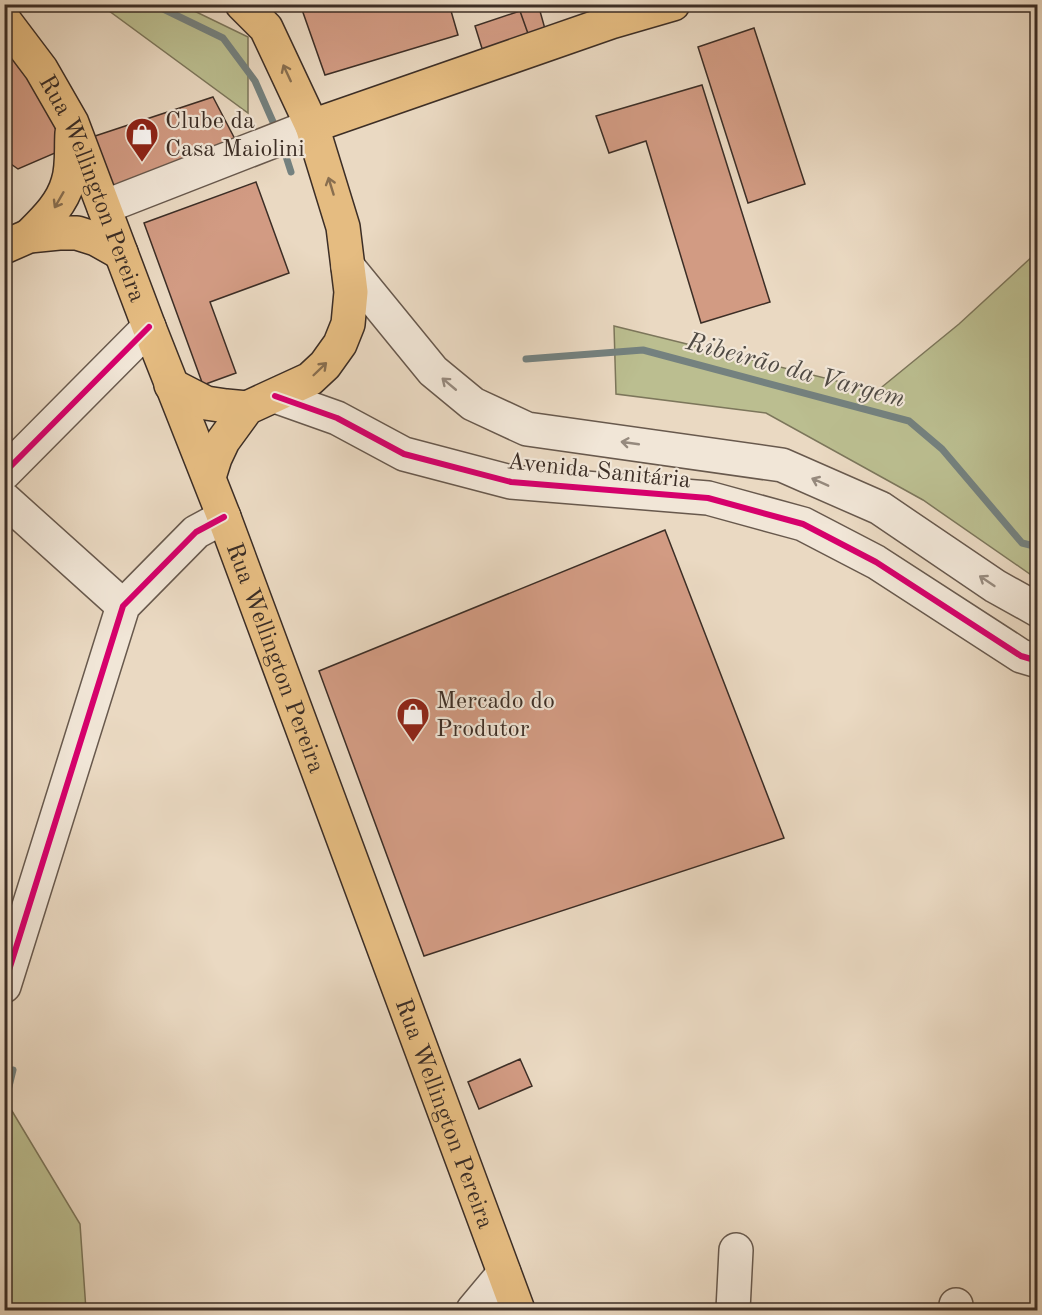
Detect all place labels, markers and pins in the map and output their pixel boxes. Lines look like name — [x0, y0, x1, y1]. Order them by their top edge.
place label: Clube da Casa Maiolini — [165, 110, 305, 162]
shop icon: Clube da Casa Maiolini — [124, 116, 160, 163]
place label: Mercado do Produtor — [436, 690, 555, 742]
shop icon: Mercado do Produtor — [395, 696, 431, 743]

